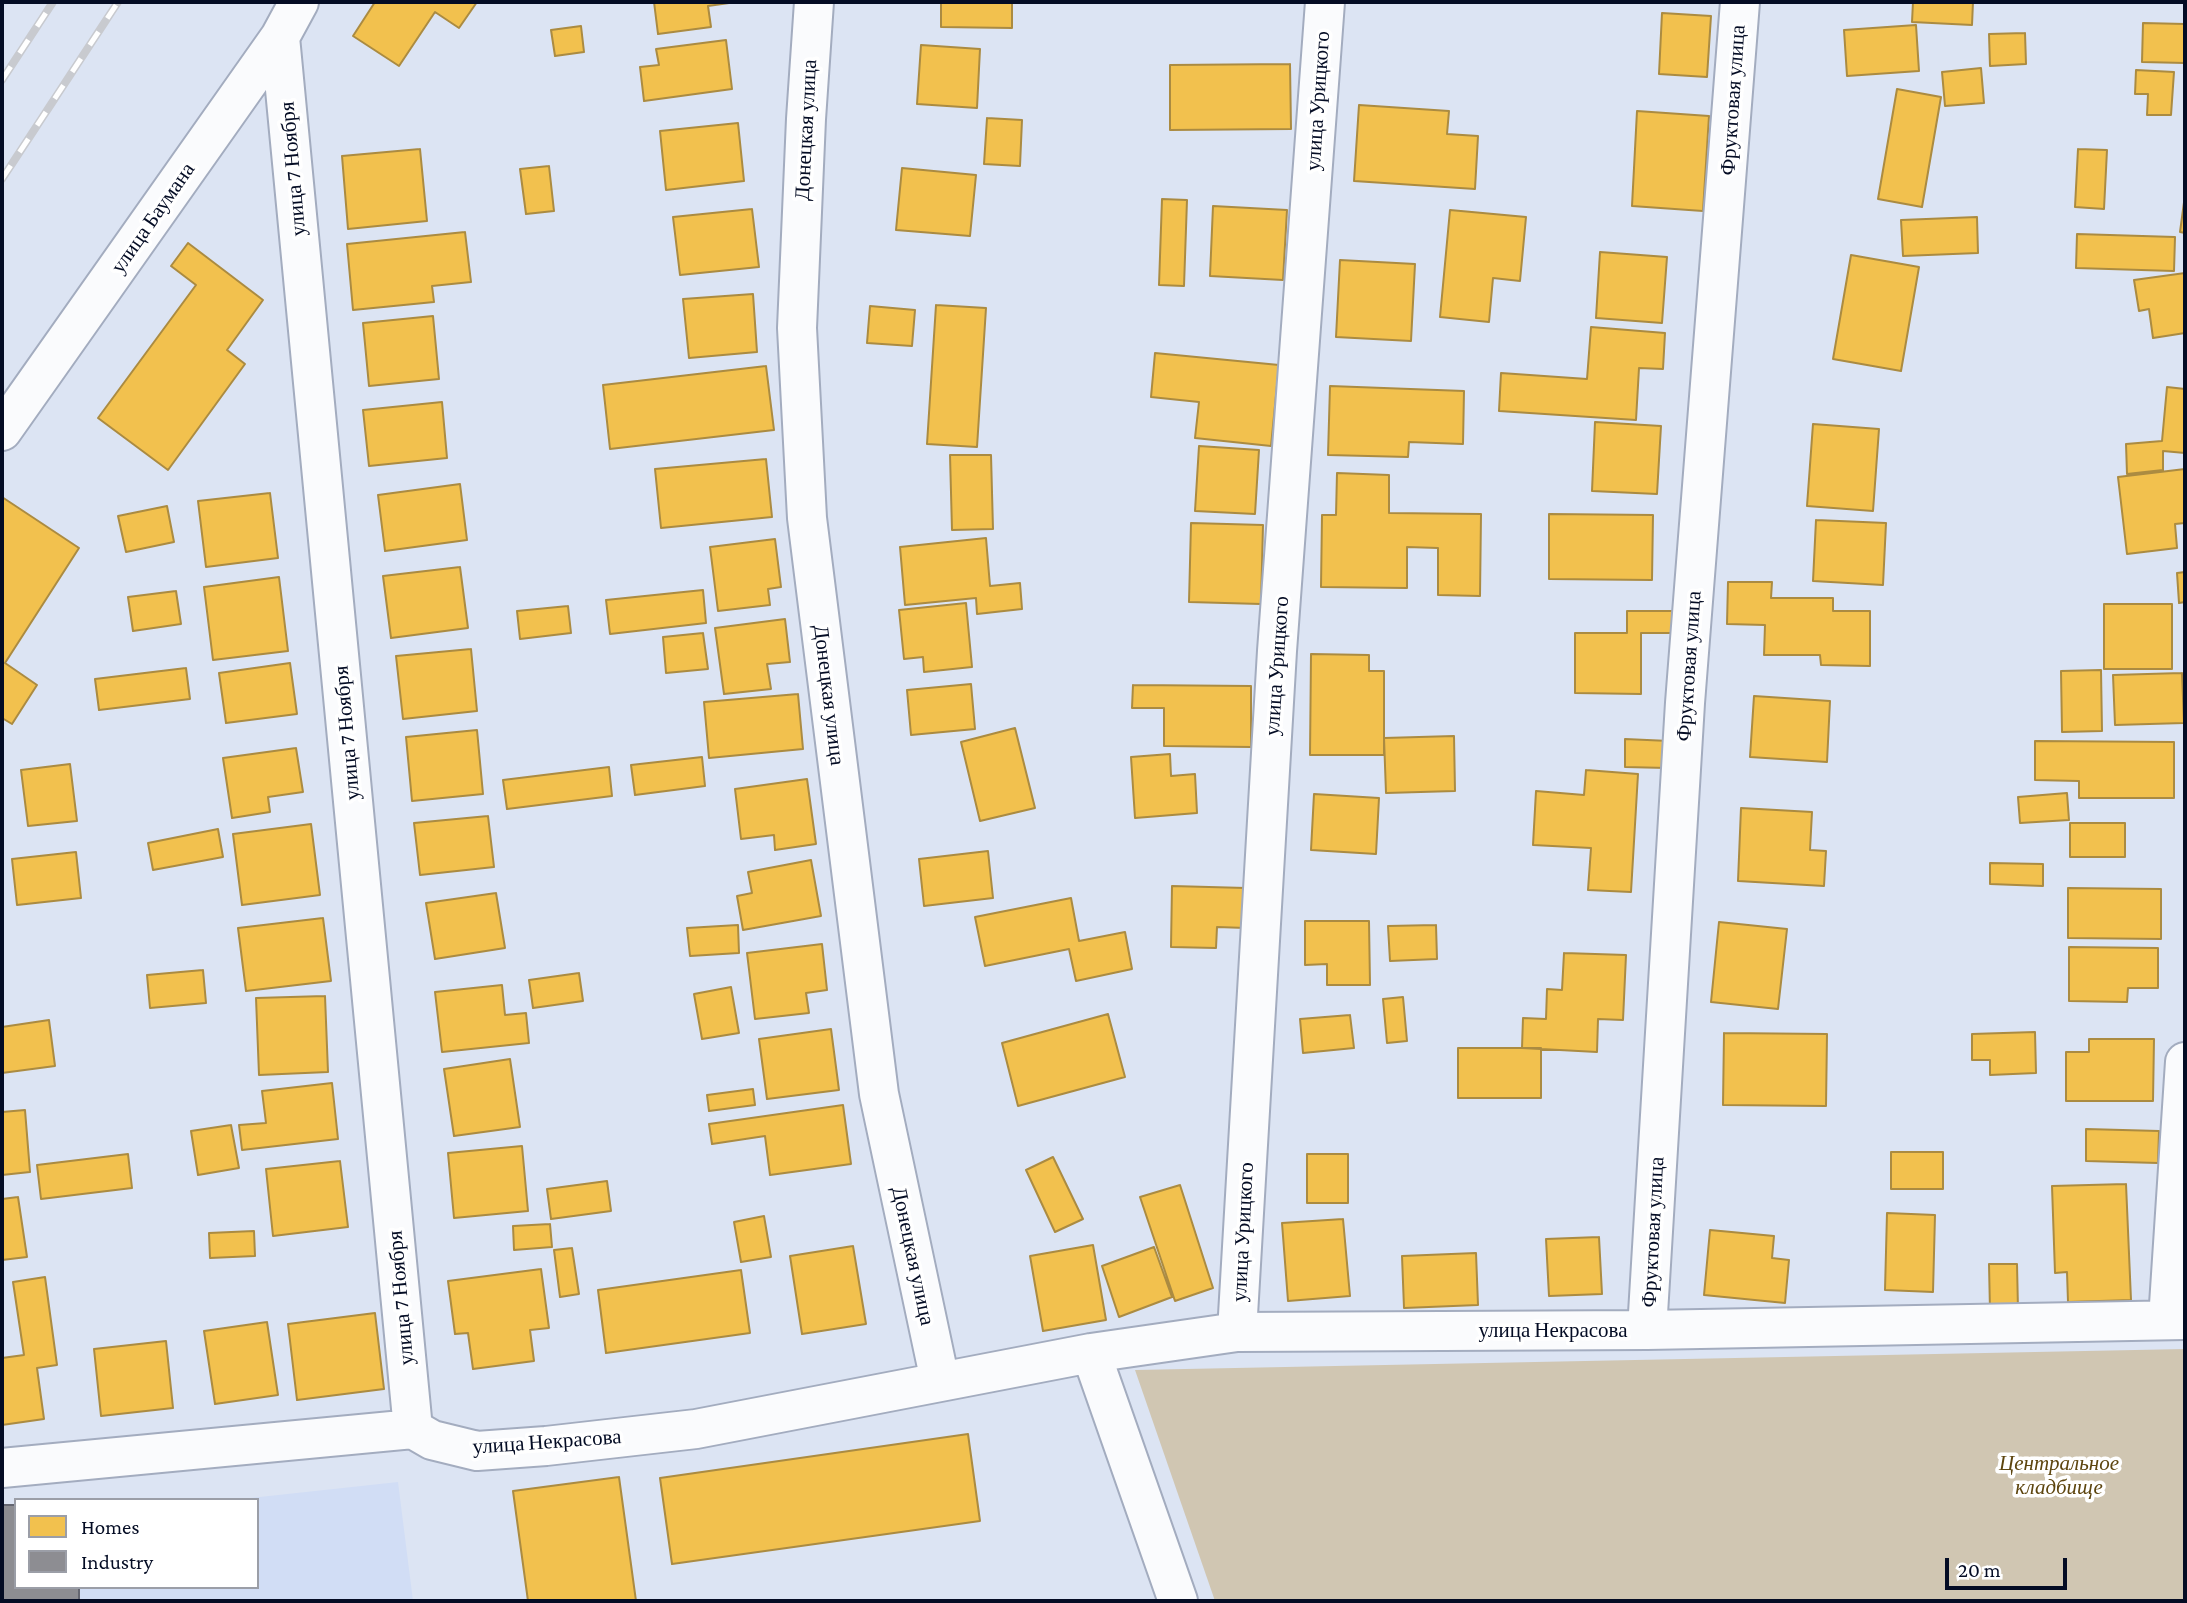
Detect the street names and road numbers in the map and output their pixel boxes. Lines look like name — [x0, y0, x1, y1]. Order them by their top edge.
street label: Фруктовая улица — [1715, 24, 1751, 176]
street label: улица Урицкого — [1301, 30, 1335, 172]
street label: Донецкая улица — [790, 59, 822, 201]
street label: улица 7 Ноября — [275, 101, 311, 237]
street label: улица Баумана — [106, 158, 200, 278]
street label: Фруктовая улица — [1671, 590, 1707, 742]
street label: улица Урицкого — [1260, 595, 1294, 737]
street label: Донецкая улица — [808, 623, 850, 767]
street label: улица 7 Ноября — [329, 665, 365, 801]
street label: Фруктовая улица — [1636, 1156, 1670, 1308]
street label: улица Урицкого — [1227, 1161, 1259, 1303]
street label: Донецкая улица — [886, 1184, 940, 1328]
street label: улица 7 Ноября — [383, 1230, 419, 1366]
street label: улица Некрасова — [1478, 1318, 1628, 1344]
street label: улица Некрасова — [472, 1424, 622, 1460]

